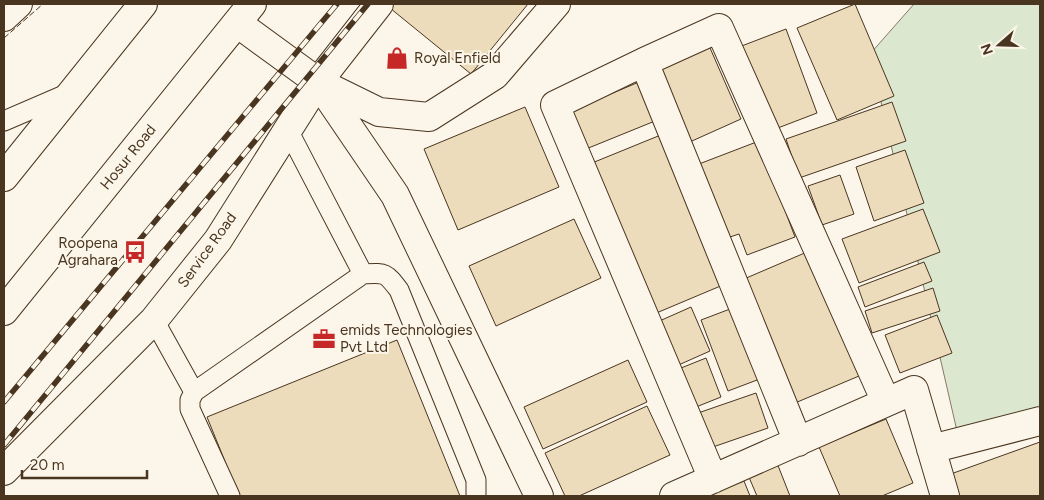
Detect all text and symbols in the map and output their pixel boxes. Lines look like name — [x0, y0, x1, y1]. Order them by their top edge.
north arrow — [974, 20, 1024, 70]
text: N — [977, 41, 997, 57]
shop icon: Royal Enfield — [384, 45, 410, 71]
place label: Royal Enfield — [414, 49, 501, 67]
street label: Hosur Road — [96, 121, 160, 193]
street label: Service Road — [174, 209, 240, 291]
place label: Roopena Agrahara — [58, 234, 118, 269]
bus stop icon: Roopena Agrahara — [122, 239, 148, 265]
place label: emids Technologies Pvt Ltd — [340, 321, 473, 356]
office icon: emids Technologies Pvt Ltd — [311, 326, 337, 352]
scale bar — [22, 448, 148, 480]
text: 20 m — [30, 456, 64, 474]

